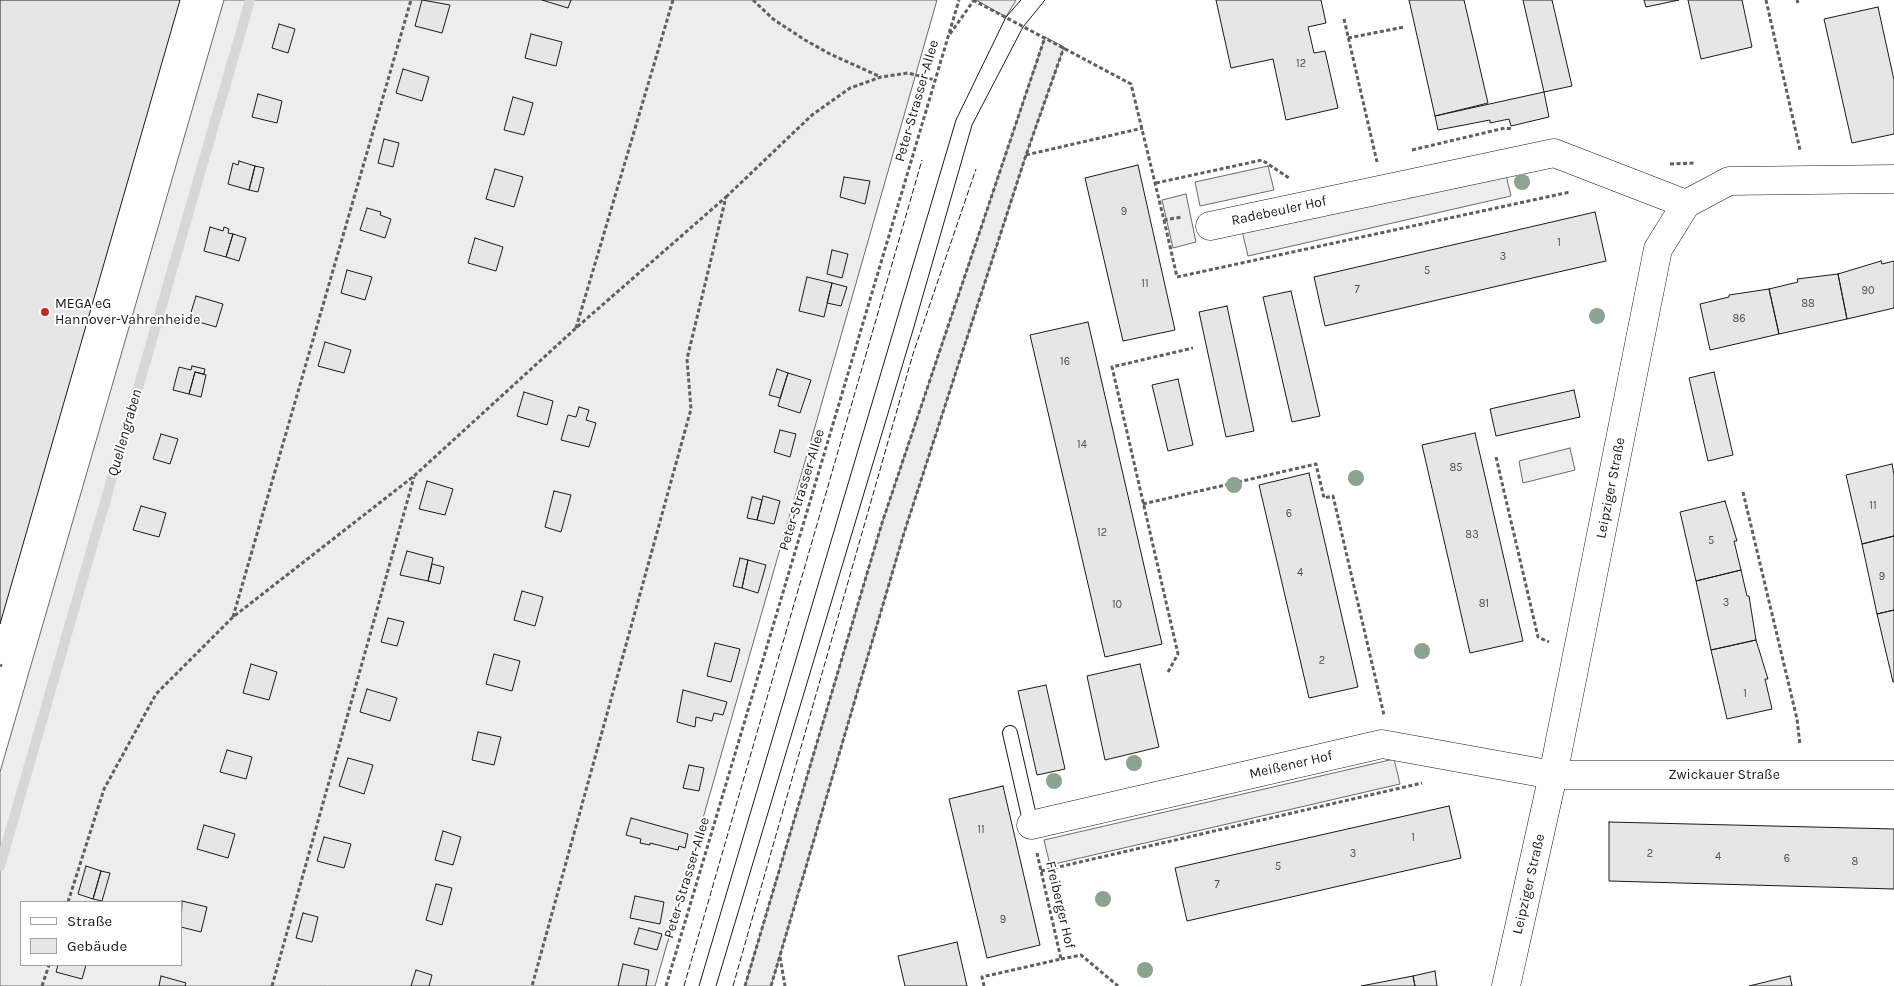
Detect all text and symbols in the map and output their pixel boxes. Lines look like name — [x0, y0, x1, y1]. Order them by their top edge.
street label: Peter-Strasser-Allee — [892, 38, 942, 164]
house number: 12 — [1296, 57, 1306, 71]
street label: Radebeuler Hof — [1230, 193, 1328, 229]
house number: 9 — [1121, 205, 1127, 219]
house number: 1 — [1557, 236, 1561, 250]
house number: 3 — [1500, 250, 1506, 264]
house number: 5 — [1424, 264, 1430, 278]
house number: 11 — [1141, 277, 1149, 291]
house number: 7 — [1354, 283, 1360, 297]
house number: 90 — [1862, 284, 1874, 298]
place label: MEGA eG Hannover-Vahrenheide — [55, 296, 200, 328]
house number: 88 — [1801, 297, 1815, 311]
marker: MEGA eG Hannover-Vahrenheide — [39, 306, 51, 318]
house number: 86 — [1732, 312, 1746, 326]
house number: 16 — [1060, 355, 1070, 369]
water label: Quellengraben — [104, 387, 146, 479]
street label: Peter-Strasser-Allee — [776, 427, 828, 553]
street label: Leipziger Straße — [1593, 436, 1629, 540]
house number: 14 — [1077, 438, 1087, 452]
house number: 85 — [1450, 461, 1462, 475]
house number: 11 — [1869, 499, 1877, 513]
house number: 6 — [1286, 507, 1292, 521]
house number: 12 — [1097, 526, 1107, 540]
house number: 83 — [1465, 528, 1479, 542]
house number: 5 — [1708, 534, 1714, 548]
house number: 4 — [1297, 566, 1303, 580]
house number: 9 — [1879, 570, 1885, 584]
house number: 3 — [1723, 596, 1729, 610]
house number: 81 — [1479, 597, 1489, 611]
house number: 10 — [1112, 598, 1122, 612]
house number: 2 — [1319, 654, 1325, 668]
house number: 1 — [1743, 687, 1747, 701]
street label: Meißener Hof — [1248, 747, 1334, 783]
street label: Zwickauer Straße — [1668, 767, 1780, 783]
street label: Peter-Strasser-Allee — [661, 815, 713, 941]
house number: 11 — [977, 823, 985, 837]
house number: 1 — [1411, 831, 1415, 845]
street label: Leipziger Straße — [1509, 832, 1549, 936]
house number: 3 — [1350, 847, 1356, 861]
house number: 2 — [1647, 847, 1653, 861]
house number: 4 — [1715, 850, 1721, 864]
house number: 6 — [1784, 852, 1790, 866]
house number: 8 — [1852, 855, 1858, 869]
street label: Freiberger Hof — [1042, 860, 1078, 950]
house number: 5 — [1275, 860, 1281, 874]
house number: 7 — [1214, 878, 1220, 892]
legend — [20, 901, 182, 966]
text: Straße — [67, 912, 112, 930]
house number: 9 — [1000, 913, 1006, 927]
text: Gebäude — [67, 937, 127, 955]

